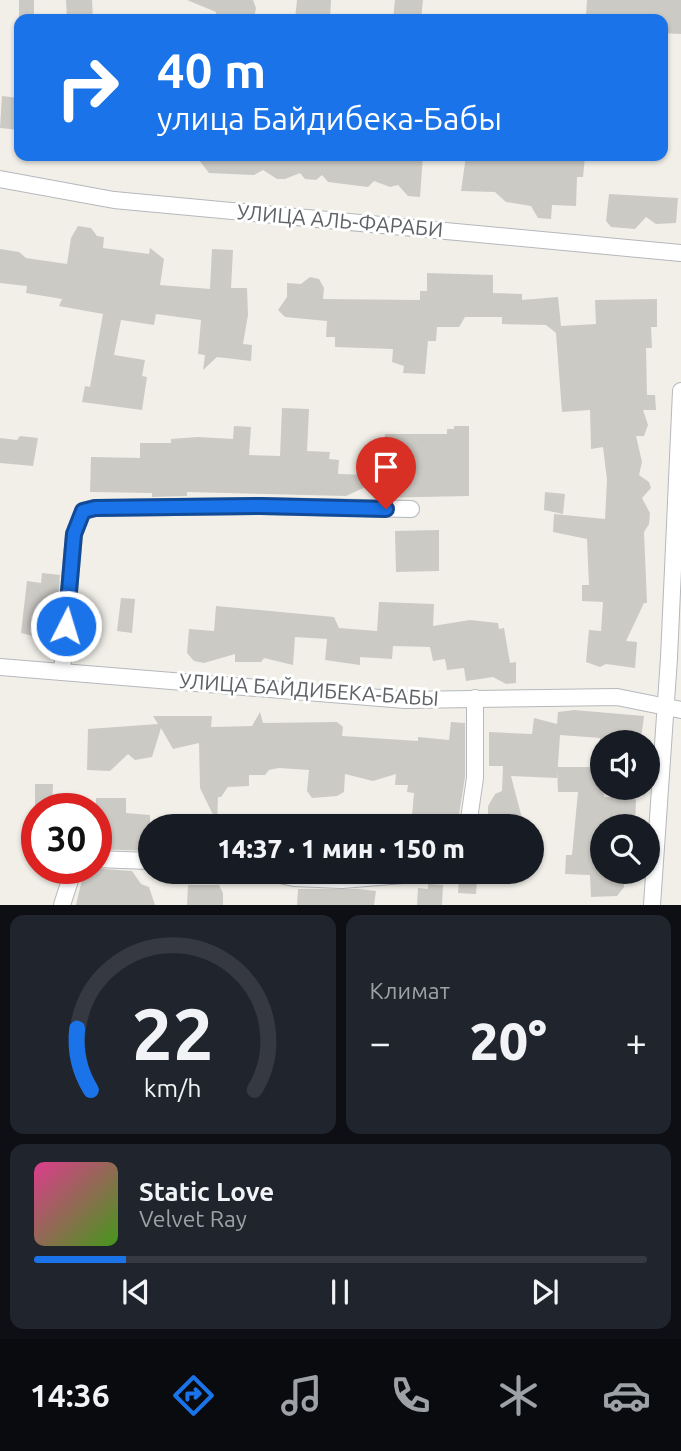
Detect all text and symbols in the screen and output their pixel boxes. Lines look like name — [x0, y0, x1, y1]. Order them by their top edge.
icon: right — [42, 42, 133, 133]
text: 40 m — [157, 42, 266, 97]
text: улица Байдибека-Бабы — [157, 100, 502, 136]
street label: УЛИЦА АЛЬ-ФАРАБИ — [236, 199, 444, 241]
pin — [356, 437, 416, 509]
icon: arrive — [367, 448, 405, 486]
position arrow — [29, 589, 103, 663]
street label: УЛИЦА БАЙДИБЕКА-БАБЫ — [178, 668, 440, 710]
map controls — [590, 730, 660, 884]
button: sound — [590, 730, 660, 800]
speed limit sign: 30 — [21, 793, 112, 884]
button: search — [590, 814, 660, 884]
text: 14:37 · 1 мин · 150 m — [217, 834, 465, 863]
text: Климат — [370, 978, 450, 1003]
text: 22 — [132, 993, 214, 1075]
text: 20° — [469, 1012, 547, 1070]
text: − — [370, 1021, 391, 1063]
text: + — [626, 1021, 647, 1063]
text: km/h — [144, 1074, 202, 1102]
text: Static Love — [139, 1177, 274, 1206]
text: Velvet Ray — [139, 1206, 247, 1231]
icon: previous — [117, 1273, 155, 1311]
icon: pause — [321, 1273, 359, 1311]
icon: next — [526, 1273, 564, 1311]
icon: directions — [169, 1371, 218, 1420]
icon: music — [277, 1371, 326, 1420]
icon: phone — [386, 1371, 435, 1420]
icon: climate — [494, 1371, 543, 1420]
icon: car — [602, 1371, 651, 1420]
text: 14:36 — [30, 1377, 110, 1413]

